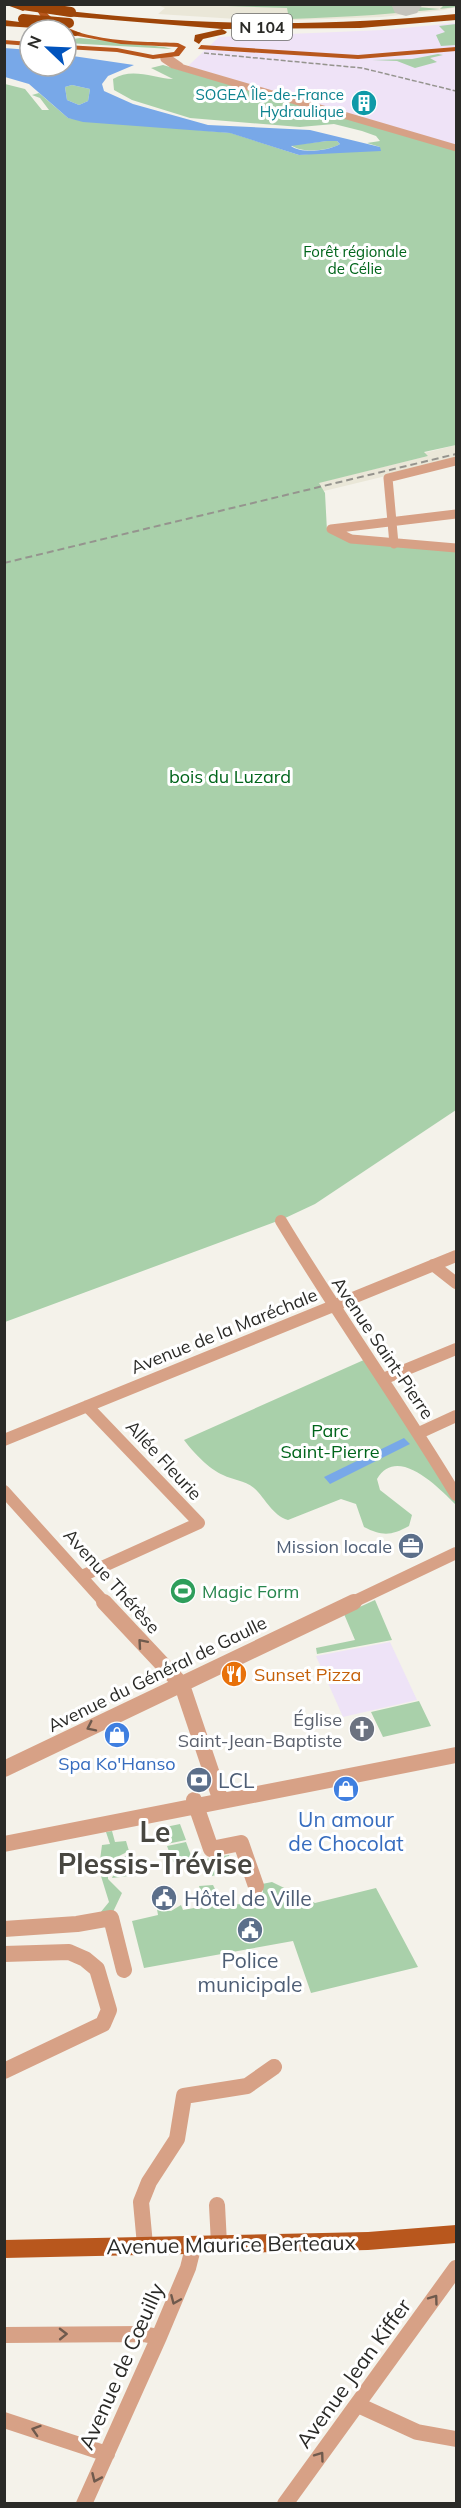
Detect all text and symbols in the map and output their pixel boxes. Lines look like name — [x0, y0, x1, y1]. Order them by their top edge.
road number: N 104 — [232, 14, 292, 40]
north arrow — [18, 18, 78, 78]
text: N — [23, 33, 46, 52]
place label: SOGEA Île-de-France Hydraulique — [196, 85, 344, 121]
building icon: SOGEA Île-de-France Hydraulique — [349, 88, 379, 118]
park label: Forêt régionale de Célie — [303, 242, 407, 278]
park label: bois du Luzard — [169, 765, 291, 788]
street label: Avenue Saint-Pierre — [327, 1273, 439, 1423]
street label: Avenue de la Maréchale — [127, 1283, 321, 1379]
street label: Allée Fleurie — [121, 1415, 207, 1505]
park label: Parc Saint-Pierre — [280, 1419, 380, 1463]
street label: Avenue Thérèse — [59, 1524, 165, 1638]
office icon: Mission locale — [396, 1531, 426, 1561]
place label: Mission locale — [276, 1535, 392, 1558]
sports icon: Magic Form — [168, 1576, 198, 1606]
place label: Magic Form — [202, 1580, 299, 1603]
street label: Avenue du Général de Gaulle — [44, 1611, 270, 1737]
one-way arrow — [138, 1638, 149, 1649]
restaurant icon: Sunset Pizza — [219, 1659, 249, 1689]
place label: Sunset Pizza — [254, 1663, 361, 1686]
place label: Église Saint-Jean-Baptiste — [178, 1708, 342, 1752]
church icon: Église Saint-Jean-Baptiste — [347, 1714, 377, 1744]
one-way arrow — [86, 1720, 97, 1731]
shop icon: Spa Ko'Hanso — [102, 1720, 132, 1750]
place label: Spa Ko'Hanso — [58, 1752, 176, 1775]
bank icon: LCL — [184, 1765, 214, 1795]
place label: LCL — [218, 1767, 255, 1793]
shop icon: Un amour de Chocolat — [331, 1774, 361, 1804]
place label: Un amour de Chocolat — [288, 1806, 404, 1856]
district label: Le Plessis-Trévise — [58, 1814, 252, 1881]
public building icon: Hôtel de Ville — [149, 1883, 179, 1913]
place label: Hôtel de Ville — [184, 1885, 312, 1911]
public building icon: Police municipale — [235, 1915, 265, 1945]
place label: Police municipale — [198, 1947, 302, 1997]
street label: Avenue Maurice Berteaux — [106, 2229, 356, 2259]
street label: Avenue de Cœuilly — [73, 2279, 169, 2453]
one-way arrow — [170, 2293, 182, 2304]
street label: Avenue Jean Kiffer — [290, 2293, 416, 2453]
one-way arrow — [427, 2294, 438, 2305]
one-way arrow — [58, 2328, 67, 2341]
one-way arrow — [31, 2425, 42, 2438]
one-way arrow — [313, 2452, 324, 2463]
one-way arrow — [91, 2471, 103, 2482]

